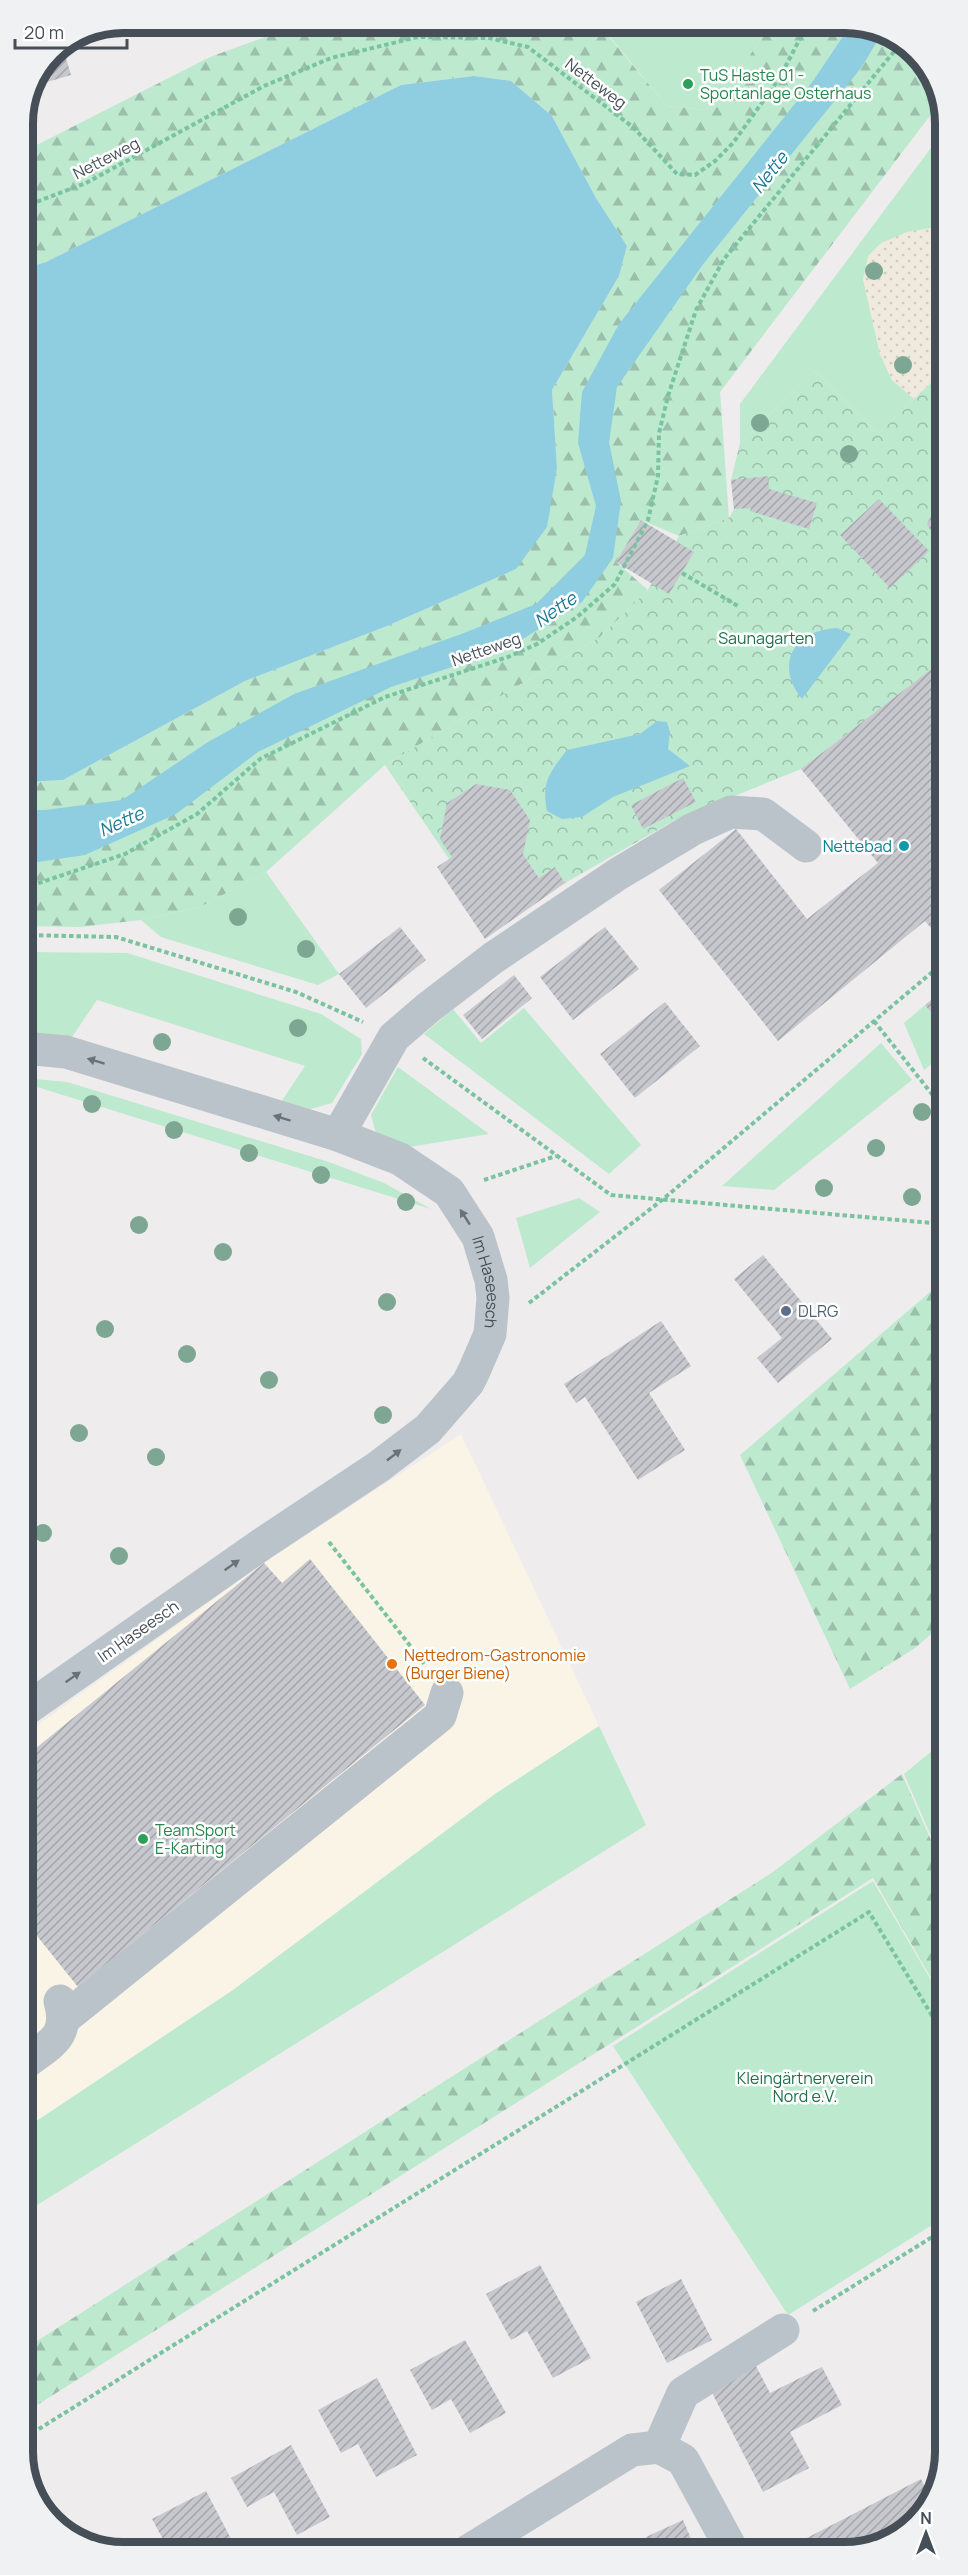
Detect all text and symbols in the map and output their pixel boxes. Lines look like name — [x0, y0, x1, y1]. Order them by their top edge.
scale bar — [15, 12, 128, 50]
text: 20 m — [24, 20, 64, 44]
street label: Netteweg — [561, 53, 631, 113]
place label: TuS Haste 01 - Sportanlage Osterhaus — [700, 64, 872, 104]
marker: TuS Haste 01 - Sportanlage Osterhaus — [681, 77, 695, 91]
street label: Netteweg — [69, 132, 143, 184]
water label: Nette — [745, 145, 794, 198]
water label: Nette — [529, 585, 582, 632]
street label: Netteweg — [448, 627, 524, 671]
park label: Saunagarten — [718, 627, 814, 649]
water label: Nette — [95, 800, 149, 841]
place label: Nettebad — [823, 835, 892, 857]
marker: Nettebad — [897, 839, 911, 853]
one-way arrow — [86, 1055, 104, 1065]
one-way arrow — [273, 1112, 291, 1122]
one-way arrow — [460, 1209, 471, 1226]
street label: Im Haseesch — [467, 1233, 504, 1329]
place label: DLRG — [798, 1300, 838, 1322]
marker: DLRG — [779, 1304, 793, 1318]
one-way arrow — [385, 1449, 401, 1461]
one-way arrow — [224, 1559, 240, 1571]
street label: Im Haseesch — [93, 1595, 183, 1667]
place label: Nettedrom-Gastronomie (Burger Biene) — [404, 1644, 586, 1684]
marker: Nettedrom-Gastronomie (Burger Biene) — [385, 1657, 399, 1671]
one-way arrow — [65, 1672, 81, 1683]
place label: TeamSport E-Karting — [155, 1819, 236, 1859]
marker: TeamSport E-Karting — [136, 1832, 150, 1846]
park label: Kleingärtnerverein Nord e.V. — [737, 2067, 873, 2107]
north arrow — [896, 2503, 956, 2563]
text: N — [920, 2507, 932, 2529]

